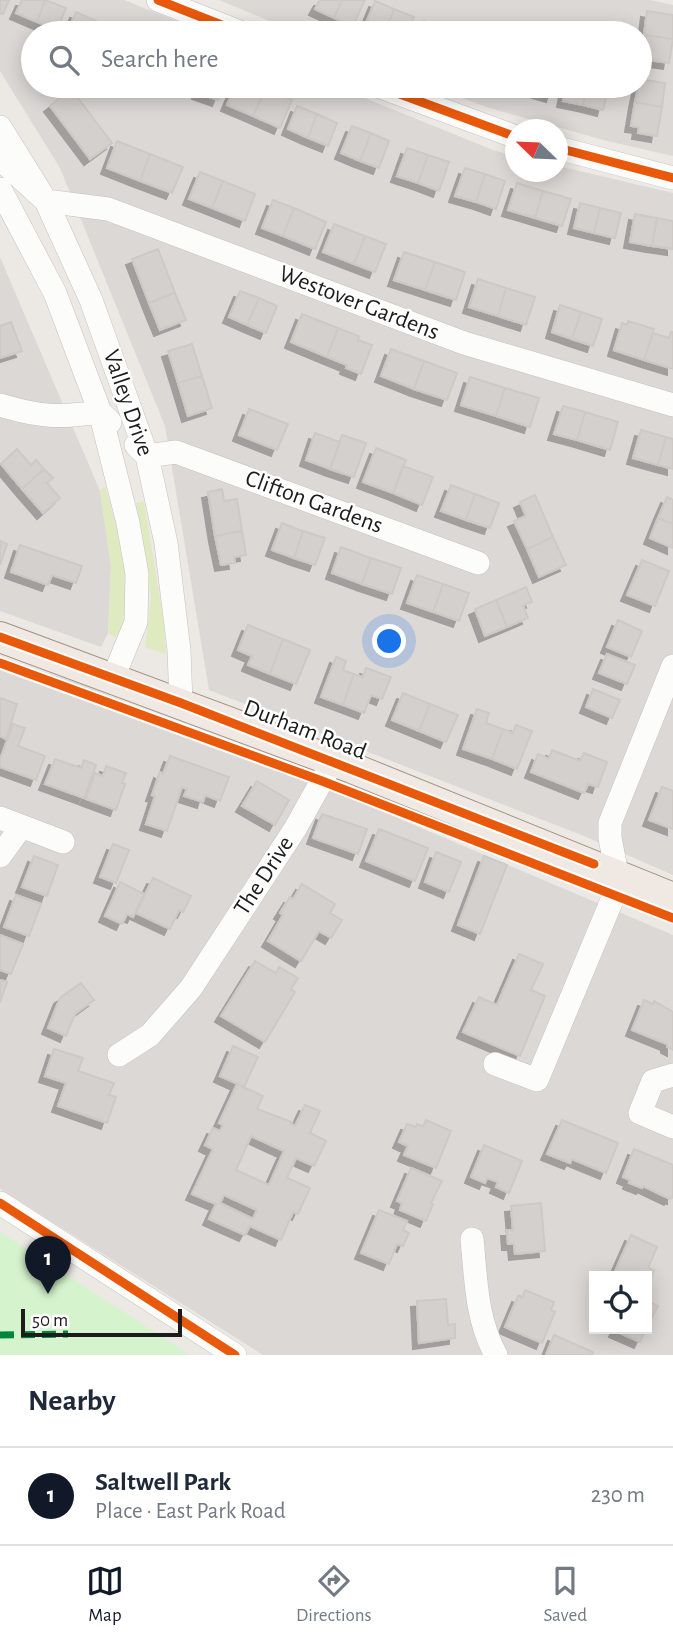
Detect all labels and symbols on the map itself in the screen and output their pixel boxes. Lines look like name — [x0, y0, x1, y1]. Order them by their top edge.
north arrow — [505, 119, 568, 182]
street label: Westover Gardens — [276, 261, 442, 345]
street label: Valley Drive — [99, 347, 157, 459]
street label: Clifton Gardens — [242, 466, 386, 538]
your location — [372, 624, 406, 658]
street label: Durham Road — [240, 696, 370, 764]
street label: The Drive — [230, 832, 298, 920]
pin: 1 — [25, 1236, 71, 1294]
scale bar — [21, 1306, 182, 1338]

